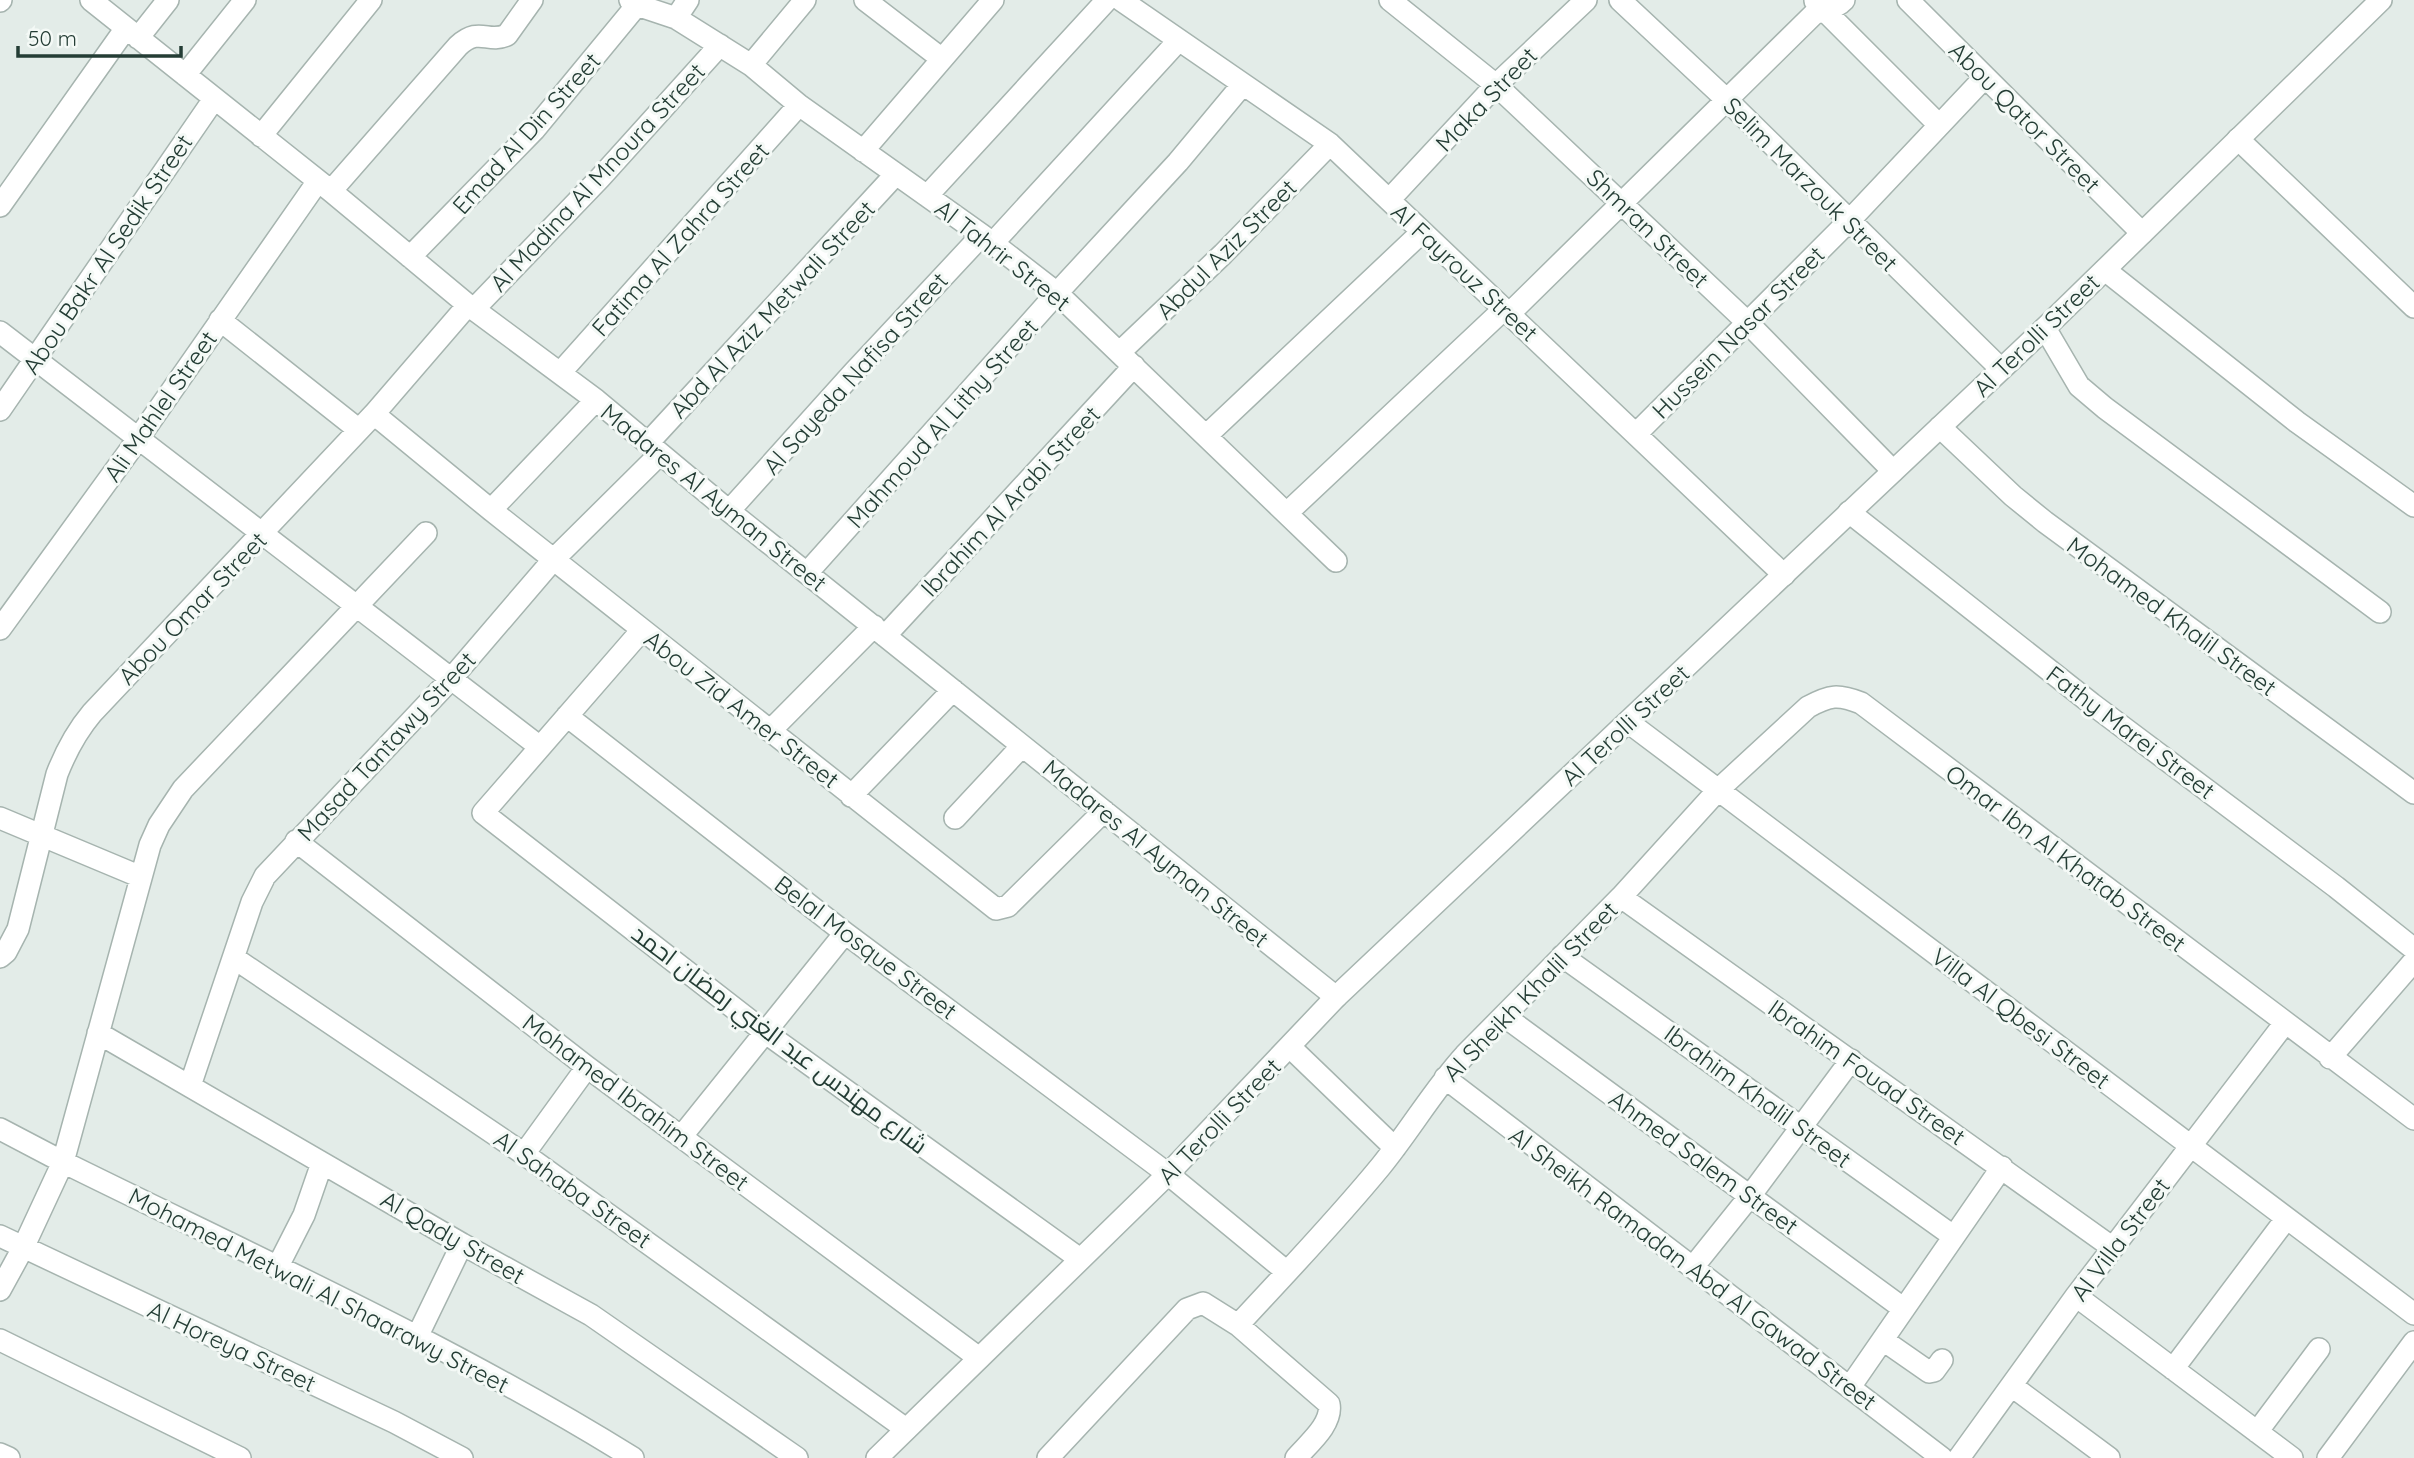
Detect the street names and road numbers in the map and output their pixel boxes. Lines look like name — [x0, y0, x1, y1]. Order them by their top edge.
street label: Abou Qator Street — [1943, 35, 2107, 199]
street label: Maka Street — [1429, 40, 1543, 158]
street label: Emad Al Din Street — [446, 46, 606, 220]
street label: Al Madina Al Mnoura Street — [483, 56, 711, 298]
street label: Selim Marzouk Street — [1718, 91, 1904, 277]
street label: Abou Bakr Al Sedik Street — [15, 128, 199, 380]
street label: Fatima Al Zahra Street — [585, 136, 775, 342]
street label: Shmran Street — [1581, 162, 1715, 294]
street label: Abdul Aziz Street — [1149, 172, 1303, 326]
street label: Al Tahrir Street — [929, 193, 1077, 317]
street label: Abd Al Aziz Metwali Street — [663, 194, 881, 424]
street label: Al Fayrouz Street — [1386, 196, 1544, 348]
street label: Hussein Nasar Street — [1645, 239, 1831, 425]
street label: Al Sayeda Nafisa Street — [756, 266, 954, 480]
street label: Al Terolli Street — [1966, 267, 2106, 403]
street label: Mahmoud Al Lithy Street — [840, 312, 1044, 534]
street label: Ali Mahlel Street — [97, 325, 223, 487]
street label: Madares Al Ayman Street — [595, 397, 833, 597]
street label: Ibrahim Al Arabi Street — [914, 399, 1106, 603]
street label: Abou Omar Street — [111, 525, 273, 691]
street label: Mohamed Khalil Street — [2061, 530, 2283, 702]
street label: Abou Zid Amer Street — [639, 624, 845, 794]
street label: Masad Tantawy Street — [290, 645, 482, 847]
street label: Al Terolli Street — [1555, 658, 1695, 792]
street label: Fathy Marei Street — [2041, 659, 2221, 805]
street label: Madares Al Ayman Street — [1037, 753, 1275, 953]
street label: Omar Ibn Al Khatab Street — [1940, 758, 2192, 958]
street label: Belal Mosque Street — [769, 869, 963, 1025]
street label: Al Sheikh Khalil Street — [1436, 895, 1624, 1087]
street label: شارع مهندس عبد الغني رمضان احمد — [623, 918, 934, 1164]
street label: Villa Al Qbesi Street — [1926, 941, 2116, 1095]
street label: Ibrahim Fouad Street — [1763, 993, 1971, 1151]
street label: Mohamed Ibrahim Street — [517, 1007, 755, 1197]
street label: Ibrahim Khalil Street — [1659, 1018, 1857, 1174]
street label: Al Terolli Street — [1151, 1051, 1287, 1191]
street label: Ahmed Salem Street — [1604, 1083, 1804, 1241]
street label: Al Sheikh Ramadan Abd Al Gawad Street — [1503, 1120, 1883, 1416]
street label: Al Sahaba Street — [489, 1124, 657, 1254]
street label: Al Villa Street — [2064, 1171, 2176, 1307]
street label: Mohamed Metwali Al Shaarawy Street — [124, 1181, 514, 1399]
street label: Al Qady Street — [376, 1184, 530, 1290]
street label: Al Horeya Street — [143, 1294, 321, 1398]

